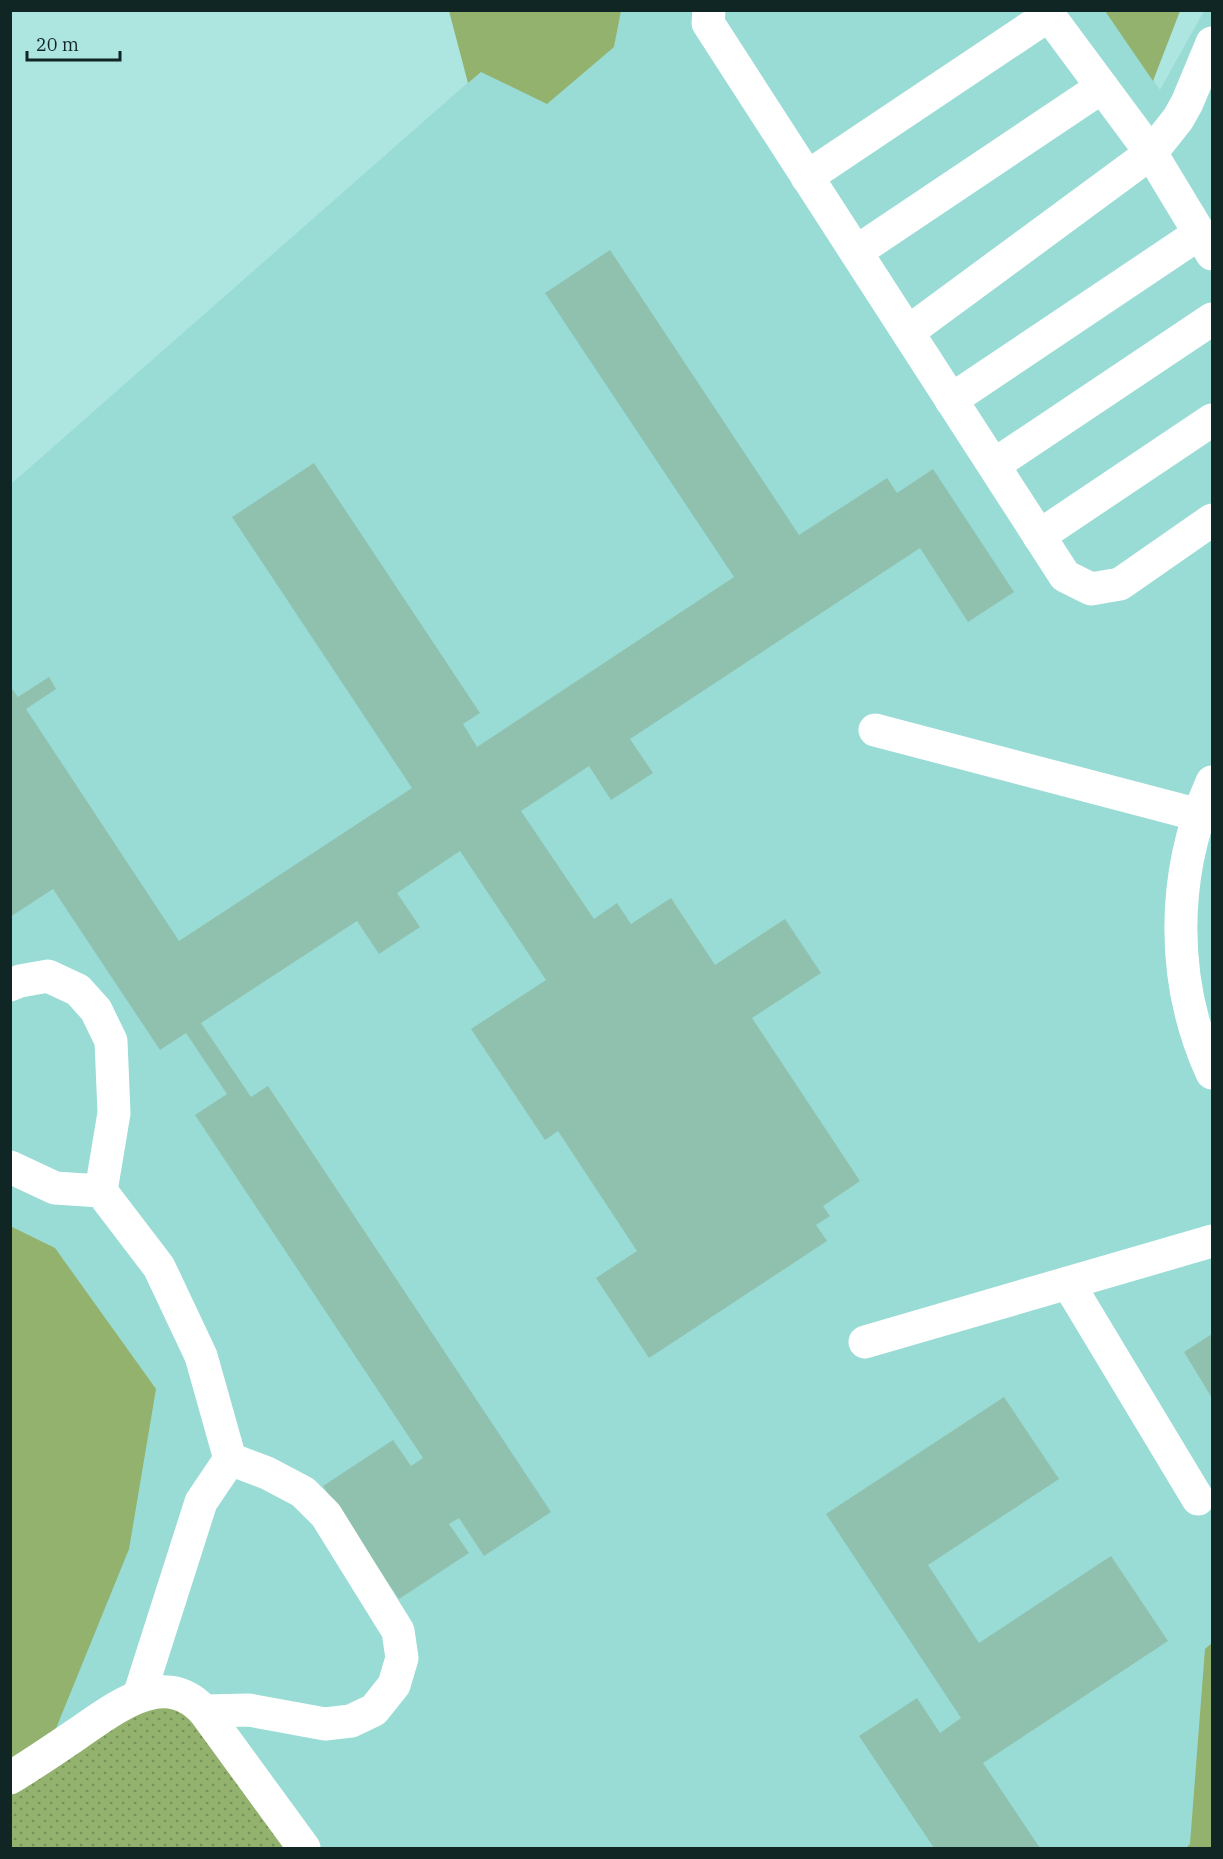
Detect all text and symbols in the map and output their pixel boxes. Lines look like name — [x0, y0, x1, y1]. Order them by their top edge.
scale bar — [27, 24, 120, 62]
text: 20 m — [36, 33, 79, 56]

